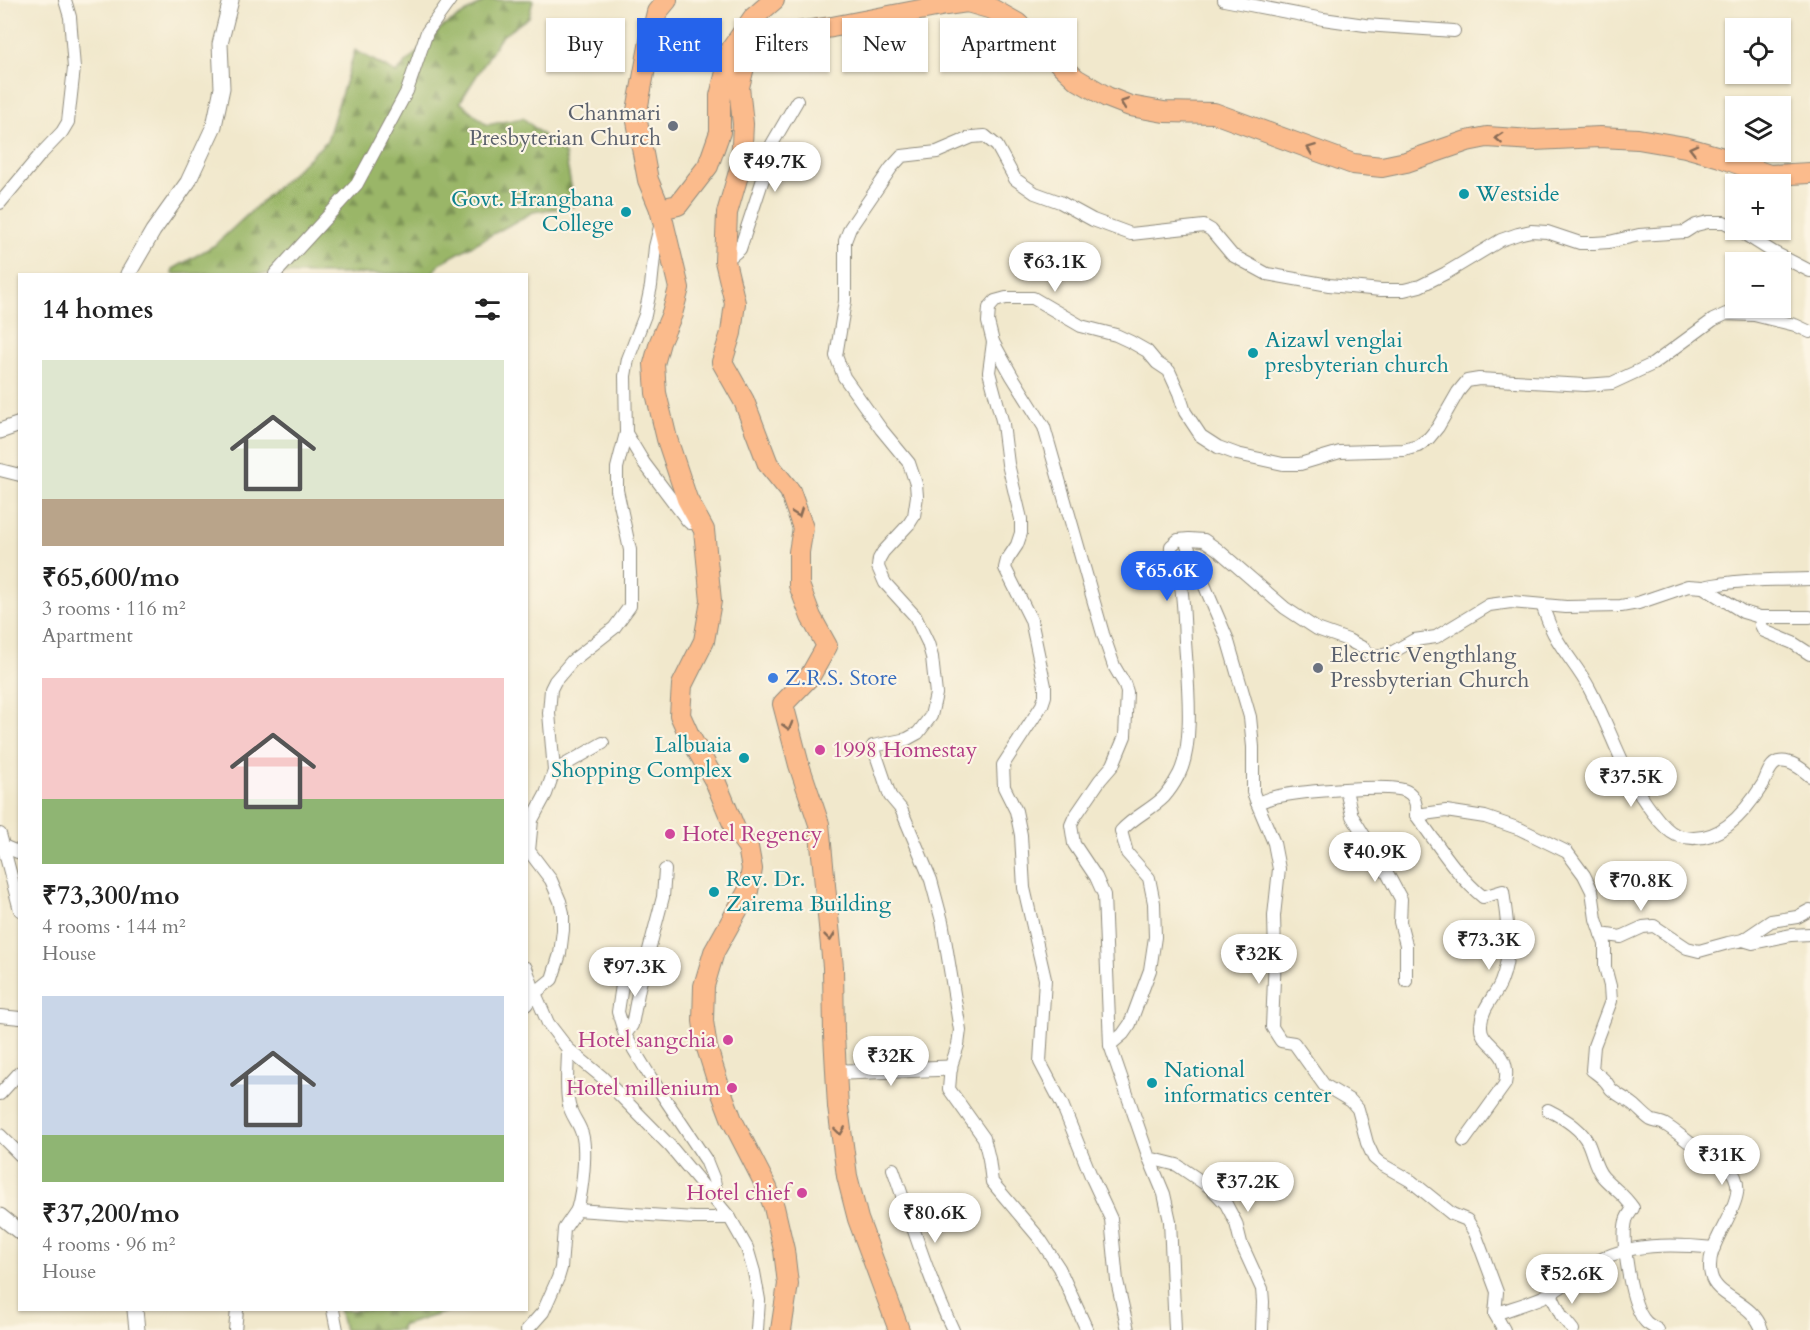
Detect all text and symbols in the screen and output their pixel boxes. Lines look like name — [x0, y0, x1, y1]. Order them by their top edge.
chip: Buy — [546, 18, 625, 72]
chip: Rent — [637, 18, 722, 72]
chip: Filters — [734, 18, 830, 72]
chip: New — [842, 18, 928, 72]
chip: Apartment — [940, 18, 1077, 72]
map controls — [1725, 18, 1791, 318]
button: locate — [1725, 18, 1791, 84]
button: layers — [1725, 96, 1791, 162]
place label: Chanmari Presbyterian Church — [469, 98, 661, 153]
one-way arrow — [1119, 98, 1130, 111]
marker: Chanmari Presbyterian Church — [666, 119, 680, 133]
one-way arrow — [1494, 131, 1503, 144]
pin: ₹49.7K — [726, 142, 824, 193]
one-way arrow — [1306, 143, 1317, 156]
one-way arrow — [1688, 144, 1698, 157]
text: ₹49.7K — [743, 148, 807, 175]
button: + — [1725, 174, 1791, 240]
place label: Westside — [1475, 179, 1560, 209]
place label: Govt. Hrangbana College — [451, 184, 614, 239]
marker: Westside — [1457, 187, 1471, 201]
marker: Govt. Hrangbana College — [619, 205, 633, 219]
pin: ₹63.1K — [1006, 242, 1104, 293]
text: ₹63.1K — [1023, 248, 1087, 275]
button: − — [1725, 252, 1791, 318]
text: 14 homes — [42, 292, 153, 327]
icon: filters — [471, 293, 504, 326]
place label: Aizawl venglai presbyterian church — [1265, 325, 1449, 380]
marker: Aizawl venglai presbyterian church — [1246, 346, 1260, 360]
icon: home — [219, 399, 327, 507]
one-way arrow — [791, 507, 803, 518]
pin: ₹65.6K — [1118, 551, 1216, 602]
text: ₹65.6K — [1135, 557, 1199, 584]
text: ₹65,600/mo — [42, 560, 179, 595]
text: 3 rooms · 116 m² — [42, 595, 186, 622]
text: Apartment — [42, 622, 133, 649]
place label: Electric Vengthlang Pressbyterian Church — [1330, 640, 1529, 695]
marker: Electric Vengthlang Pressbyterian Church — [1311, 661, 1325, 675]
place label: Z.R.S. Store — [785, 663, 898, 693]
marker: Z.R.S. Store — [766, 671, 780, 685]
icon: home — [219, 717, 327, 825]
one-way arrow — [781, 721, 794, 731]
place label: Lalbuaia Shopping Complex — [551, 730, 732, 785]
place label: 1998 Homestay — [832, 735, 978, 765]
marker: 1998 Homestay — [813, 743, 827, 757]
marker: Lalbuaia Shopping Complex — [737, 751, 751, 765]
pin: ₹37.5K — [1582, 757, 1680, 808]
text: ₹37.5K — [1599, 763, 1663, 790]
place label: Hotel Regency — [682, 819, 823, 849]
marker: Hotel Regency — [663, 827, 677, 841]
pin: ₹40.9K — [1326, 832, 1424, 883]
text: ₹40.9K — [1343, 838, 1407, 865]
pin: ₹70.8K — [1592, 861, 1690, 912]
place label: Rev. Dr. Zairema Building — [726, 864, 892, 919]
text: ₹70.8K — [1609, 867, 1673, 894]
text: ₹73,300/mo — [42, 878, 179, 913]
marker: Rev. Dr. Zairema Building — [707, 885, 721, 899]
text: 4 rooms · 144 m² — [42, 913, 186, 940]
pin: ₹73.3K — [1440, 920, 1538, 971]
text: ₹73.3K — [1457, 926, 1521, 953]
one-way arrow — [823, 932, 836, 941]
pin: ₹32K — [1223, 934, 1295, 985]
text: House — [42, 940, 96, 967]
text: ₹32K — [1235, 940, 1283, 967]
pin: ₹97.3K — [586, 947, 684, 998]
text: ₹97.3K — [603, 953, 667, 980]
place label: Hotel sangchia — [578, 1025, 716, 1055]
marker: Hotel sangchia — [721, 1033, 735, 1047]
icon: home — [219, 1035, 327, 1143]
pin: ₹32K — [855, 1036, 927, 1087]
text: ₹32K — [867, 1042, 915, 1069]
place label: National informatics center — [1164, 1055, 1332, 1110]
place label: Hotel millenium — [566, 1073, 720, 1103]
marker: National informatics center — [1145, 1076, 1159, 1090]
marker: Hotel millenium — [725, 1081, 739, 1095]
one-way arrow — [834, 1127, 846, 1136]
pin: ₹31K — [1686, 1135, 1758, 1186]
text: ₹31K — [1698, 1141, 1746, 1168]
pin: ₹37.2K — [1199, 1162, 1297, 1213]
text: ₹37.2K — [1216, 1168, 1280, 1195]
place label: Hotel chief — [686, 1178, 793, 1208]
marker: Hotel chief — [795, 1186, 809, 1200]
pin: ₹80.6K — [886, 1193, 984, 1244]
text: ₹37,200/mo — [42, 1196, 179, 1231]
text: ₹80.6K — [903, 1199, 967, 1226]
text: 4 rooms · 96 m² — [42, 1231, 175, 1258]
pin: ₹52.6K — [1523, 1254, 1621, 1305]
text: House — [42, 1258, 96, 1285]
text: ₹52.6K — [1540, 1260, 1604, 1287]

